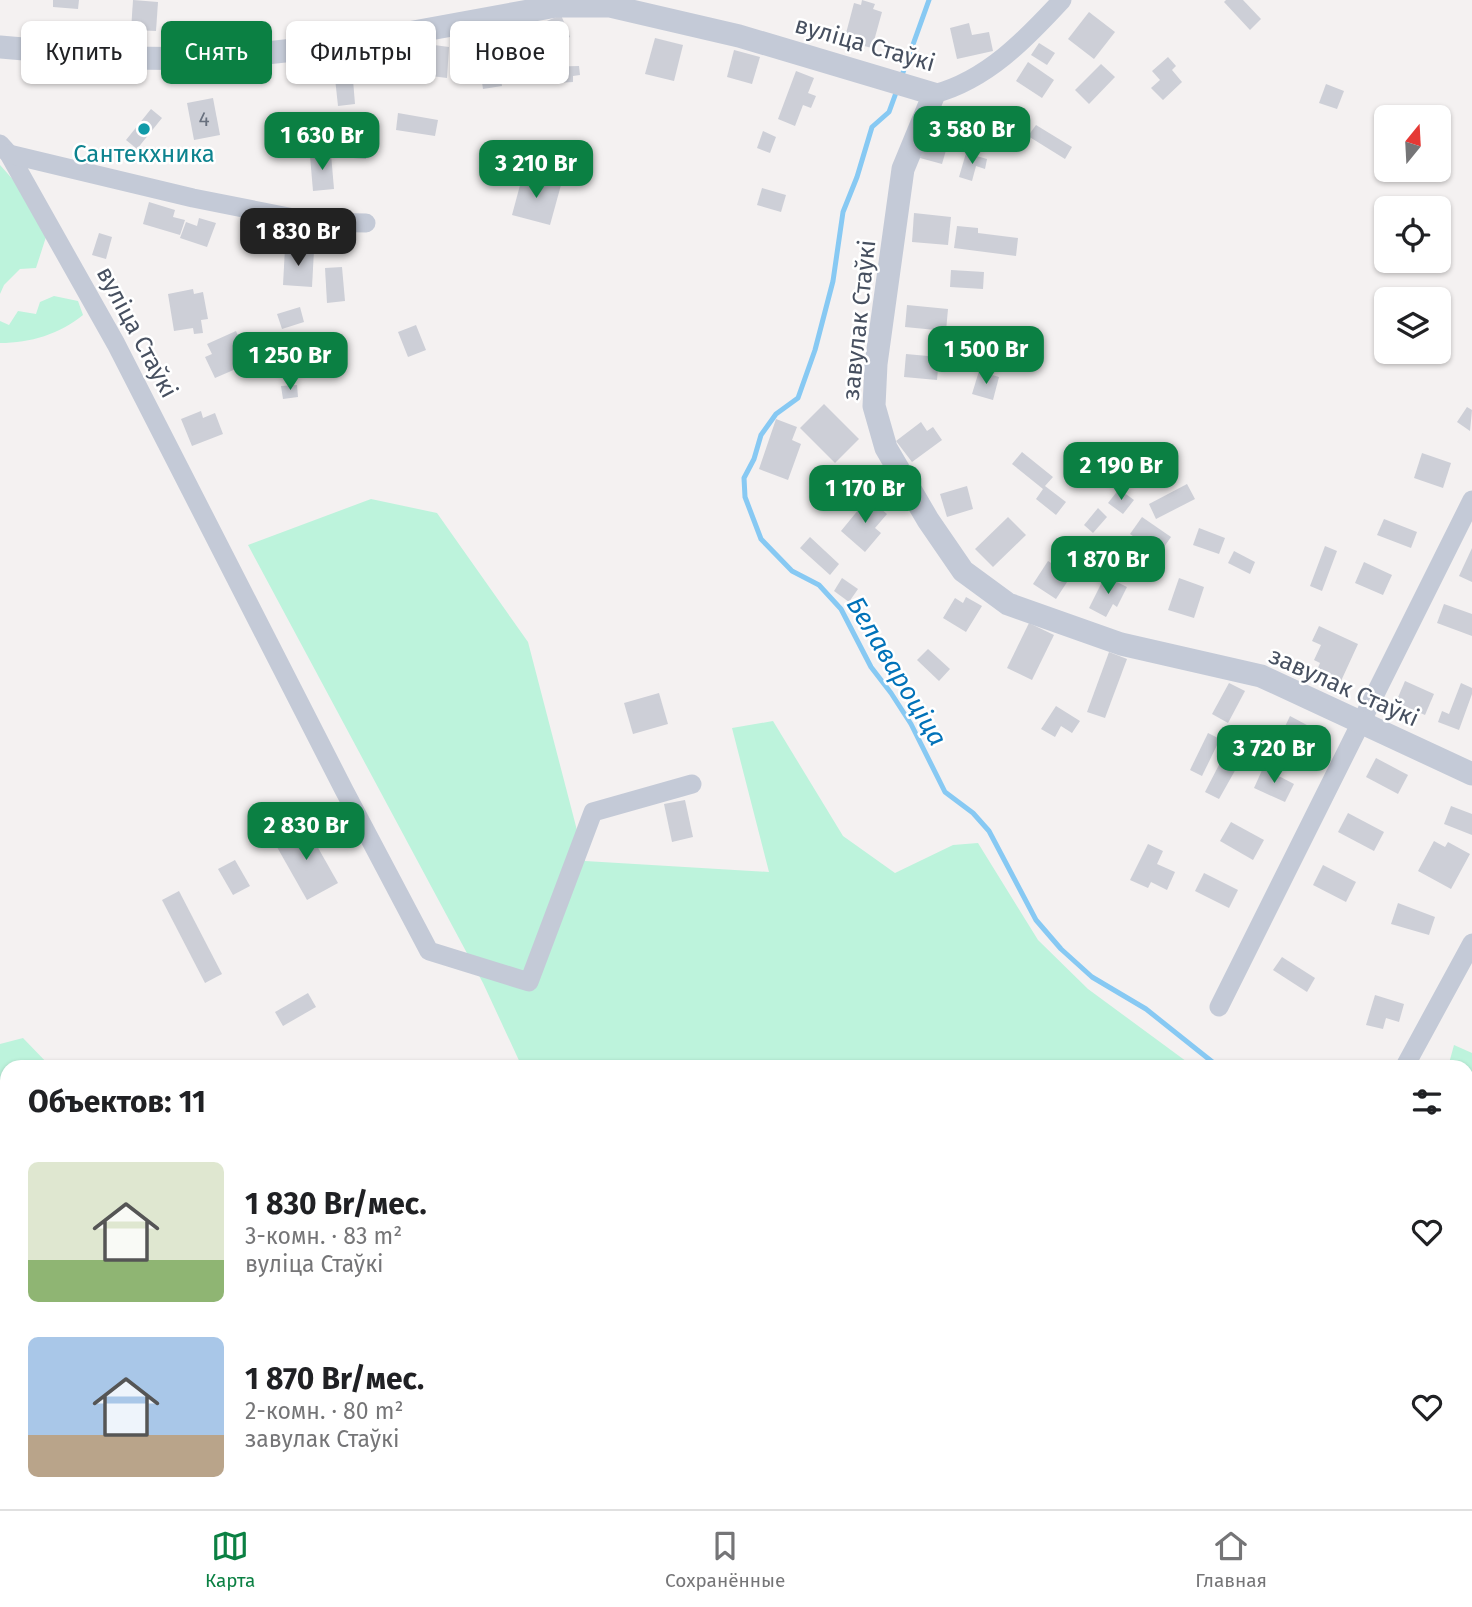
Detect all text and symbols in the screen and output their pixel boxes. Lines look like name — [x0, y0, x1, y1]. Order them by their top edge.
street label: вуліца Стаўкі — [792, 11, 938, 77]
chip: Купить — [21, 21, 147, 84]
chip: Снять — [161, 21, 272, 84]
chip: Фильтры — [286, 21, 436, 84]
chip: Новое — [450, 21, 569, 84]
north arrow — [1374, 105, 1451, 182]
map controls — [1374, 105, 1451, 364]
house number: 4 — [198, 106, 210, 132]
pin: 3 580 Br — [900, 106, 1044, 166]
pin: 1 630 Br — [250, 113, 394, 172]
text: 3 580 Br — [929, 115, 1015, 143]
marker: Сантекхника — [136, 121, 152, 137]
text: 1 630 Br — [280, 121, 364, 149]
place label: Сантекхника — [73, 140, 215, 168]
pin: 3 210 Br — [464, 140, 608, 200]
text: 3 210 Br — [495, 149, 577, 177]
button: locate — [1374, 196, 1451, 273]
pin: 1 830 Br — [226, 208, 370, 268]
text: 1 830 Br — [256, 217, 340, 245]
street label: завулак Стаўкі — [837, 238, 881, 402]
street label: вуліца Стаўкі — [91, 262, 183, 402]
button: layers — [1374, 287, 1451, 364]
pin: 1 500 Br — [914, 326, 1058, 386]
pin: 1 250 Br — [218, 332, 362, 392]
text: 1 500 Br — [944, 335, 1028, 363]
text: 1 250 Br — [249, 341, 331, 369]
pin: 2 190 Br — [1049, 442, 1193, 502]
text: 2 190 Br — [1079, 451, 1163, 479]
pin: 1 170 Br — [793, 466, 937, 525]
text: 1 170 Br — [825, 474, 905, 502]
pin: 1 870 Br — [1036, 536, 1180, 596]
text: 1 870 Br — [1067, 545, 1149, 573]
water label: Белавароціца — [840, 591, 953, 752]
street label: завулак Стаўкі — [1265, 641, 1423, 733]
pin: 3 720 Br — [1202, 726, 1346, 785]
text: 3 720 Br — [1233, 734, 1315, 762]
pin: 2 830 Br — [234, 802, 378, 862]
text: 2 830 Br — [264, 811, 349, 839]
icon: filters — [1408, 1083, 1446, 1121]
text: Объектов: 11 — [28, 1084, 206, 1120]
text: 1 830 Br/мес. — [245, 1186, 427, 1222]
icon: home — [84, 1190, 168, 1274]
icon: heart — [1408, 1213, 1446, 1251]
text: 3-комн. · 83 m² — [245, 1222, 402, 1250]
text: вуліца Стаўкі — [245, 1250, 384, 1278]
text: 1 870 Br/мес. — [245, 1361, 424, 1397]
icon: home — [84, 1365, 168, 1449]
icon: heart — [1408, 1388, 1446, 1426]
text: 2-комн. · 80 m² — [245, 1397, 404, 1425]
text: завулак Стаўкі — [245, 1425, 399, 1453]
tab: Карта — [205, 1527, 255, 1592]
tab: Сохранённые — [665, 1527, 785, 1592]
tab: Главная — [1195, 1527, 1267, 1592]

